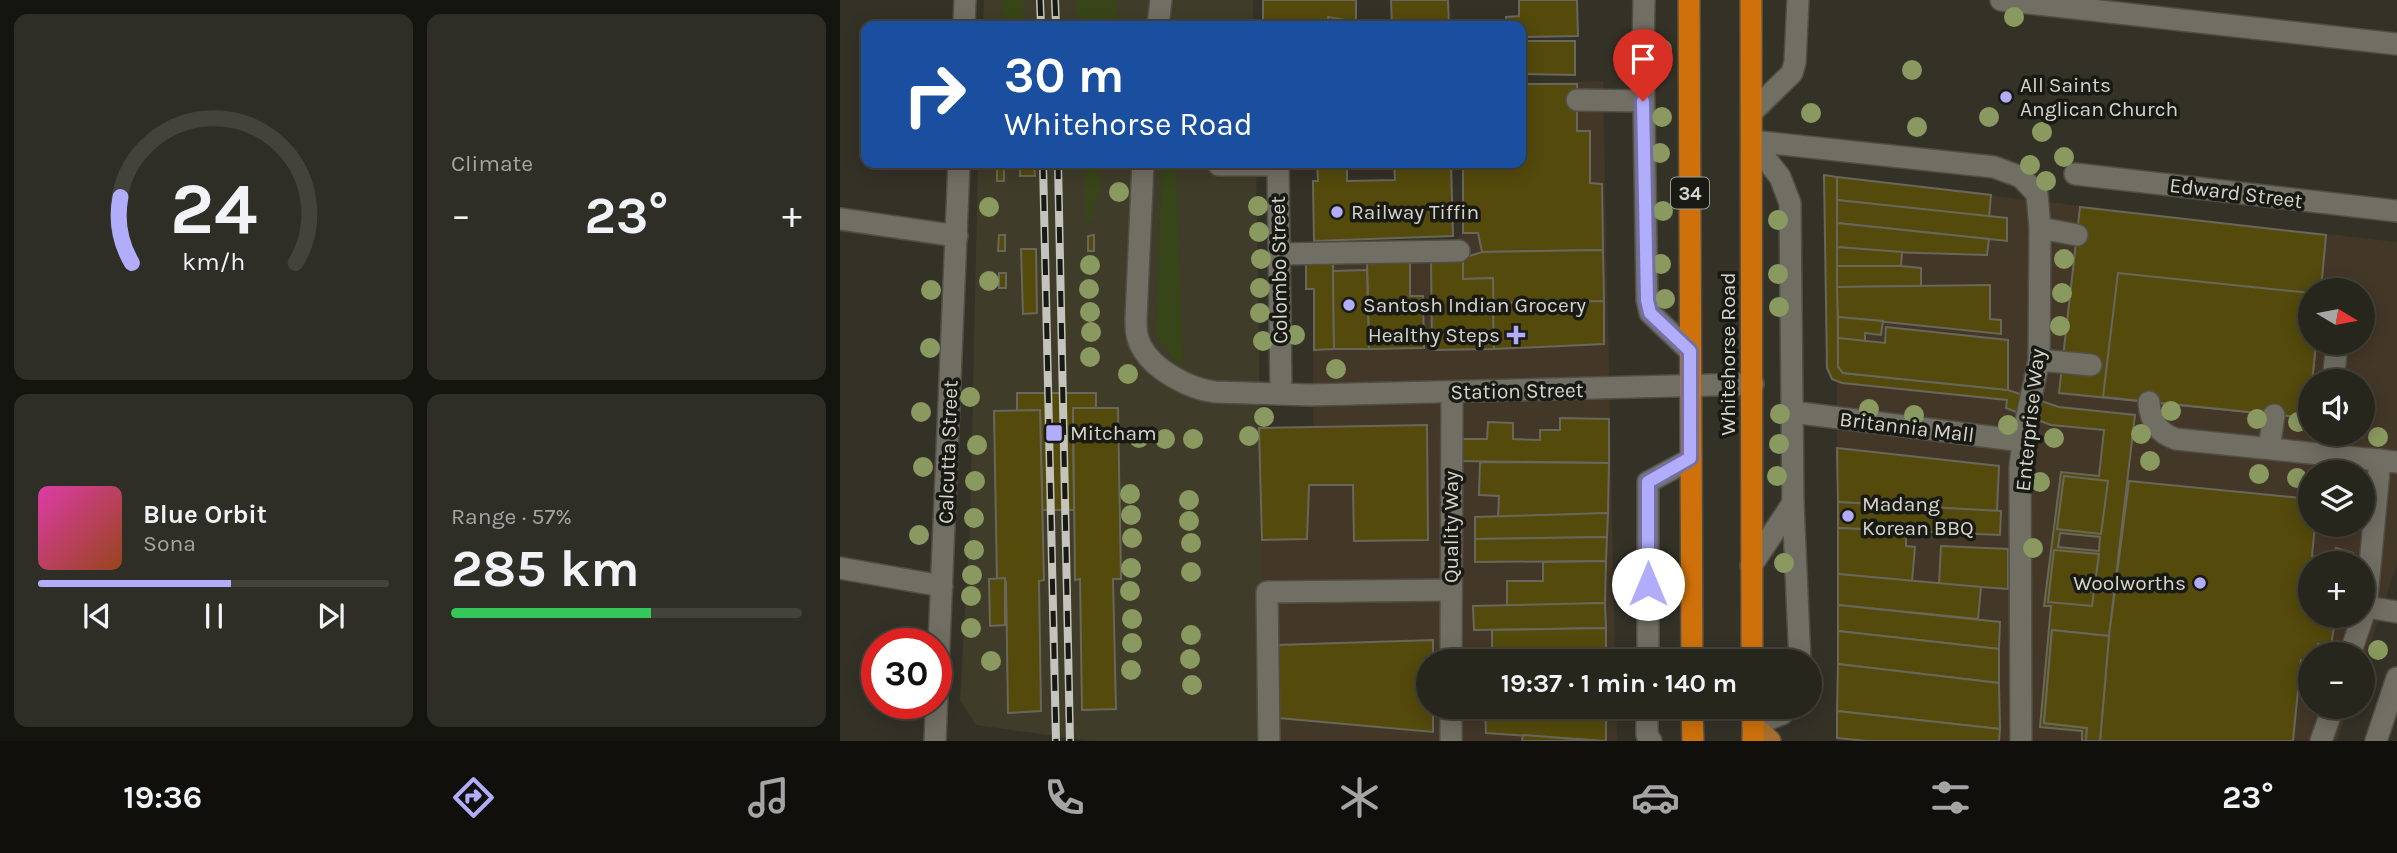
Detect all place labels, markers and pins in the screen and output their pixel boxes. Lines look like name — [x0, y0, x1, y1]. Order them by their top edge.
pin — [1613, 29, 1673, 101]
place label: All Saints Anglican Church — [2020, 73, 2178, 121]
marker: All Saints Anglican Church — [1998, 89, 2014, 105]
place label: Railway Tiffin — [1351, 200, 1479, 224]
marker: Railway Tiffin — [1329, 204, 1345, 220]
place label: Santosh Indian Grocery — [1363, 293, 1586, 317]
marker: Santosh Indian Grocery — [1341, 297, 1357, 313]
place label: Healthy Steps — [1368, 323, 1500, 347]
marker: Healthy Steps — [1506, 325, 1526, 345]
place label: Mitcham — [1070, 421, 1157, 445]
marker: Mitcham — [1044, 423, 1064, 443]
place label: Madang Korean BBQ — [1862, 492, 1974, 540]
marker: Madang Korean BBQ — [1840, 508, 1856, 524]
place label: Woolworths — [2073, 571, 2186, 595]
marker: Woolworths — [2192, 575, 2208, 591]

